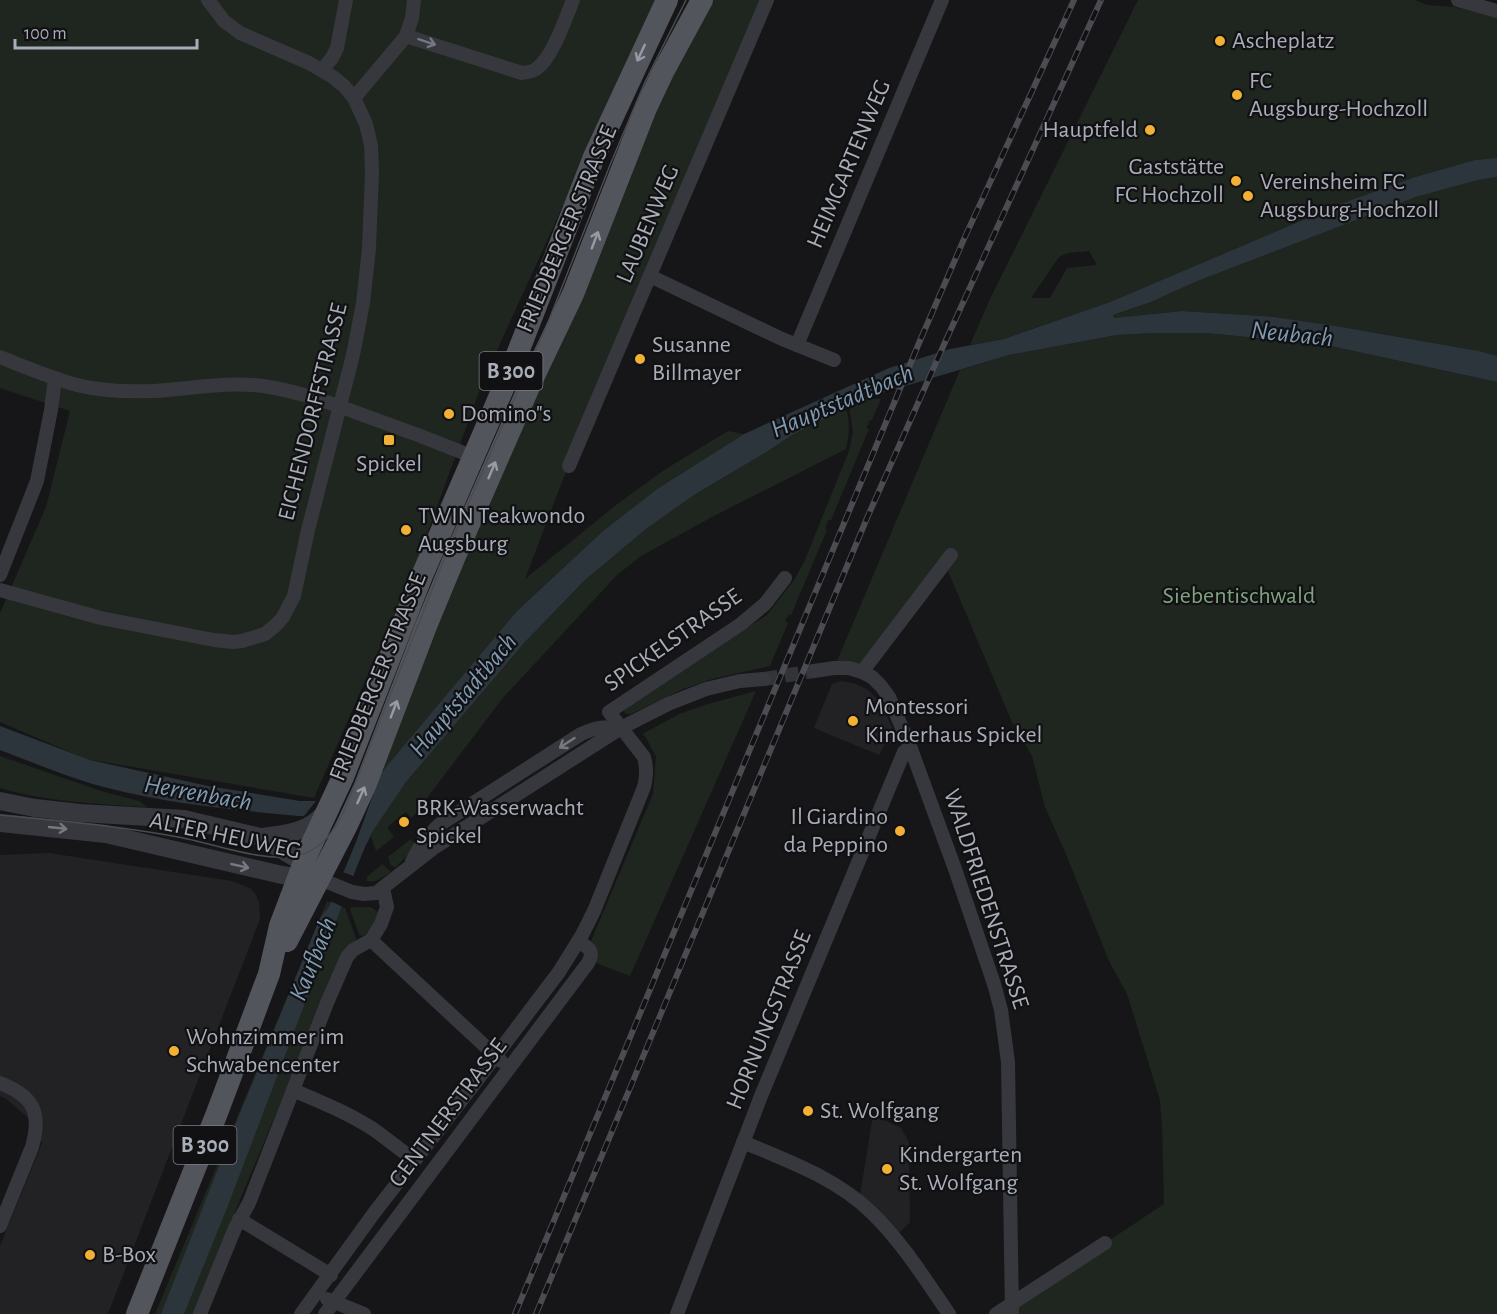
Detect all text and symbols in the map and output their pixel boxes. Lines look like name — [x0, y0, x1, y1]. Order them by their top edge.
scale bar — [15, 12, 196, 50]
text: 100 m — [24, 25, 67, 43]
place label: Ascheplatz — [1232, 29, 1334, 53]
marker: Ascheplatz — [1213, 34, 1227, 48]
one-way arrow — [417, 38, 436, 49]
one-way arrow — [635, 43, 647, 61]
place label: FC Augsburg-Hochzoll — [1249, 69, 1428, 121]
street label: HEIMGARTENWEG — [803, 76, 895, 252]
marker: FC Augsburg-Hochzoll — [1230, 88, 1244, 102]
place label: Hauptfeld — [1043, 118, 1138, 142]
street label: FRIEDBERGER STRASSE — [513, 122, 622, 336]
marker: Hauptfeld — [1143, 123, 1157, 137]
place label: Gaststätte FC Hochzoll — [1115, 155, 1224, 207]
street label: LAUBENWEG — [612, 161, 684, 287]
place label: Vereinsheim FC Augsburg-Hochzoll — [1260, 170, 1439, 222]
marker: Gaststätte FC Hochzoll — [1229, 174, 1243, 188]
marker: Vereinsheim FC Augsburg-Hochzoll — [1241, 189, 1255, 203]
one-way arrow — [590, 231, 601, 249]
street label: EICHENDORFFSTRASSE — [274, 300, 352, 523]
water label: Neubach — [1250, 317, 1334, 351]
place label: Susanne Billmayer — [652, 333, 742, 385]
road number: B 300 — [480, 352, 542, 390]
marker: Susanne Billmayer — [633, 352, 647, 366]
water label: Hauptstadtbach — [767, 359, 917, 443]
place label: Domino"s — [461, 402, 552, 426]
marker: Domino"s — [442, 407, 456, 421]
marker: Spickel — [382, 433, 396, 447]
place label: Spickel — [356, 452, 422, 476]
one-way arrow — [487, 462, 498, 480]
place label: TWIN Teakwondo Augsburg — [418, 504, 585, 556]
marker: TWIN Teakwondo Augsburg — [399, 523, 413, 537]
street label: FRIEDBERGER STRASSE — [325, 569, 431, 784]
street label: SPICKELSTRASSE — [600, 584, 746, 696]
park label: Siebentischwald — [1163, 584, 1315, 608]
water label: Hauptstadtbach — [404, 628, 522, 762]
place label: Montessori Kinderhaus Spickel — [865, 695, 1042, 747]
one-way arrow — [389, 700, 400, 719]
marker: Montessori Kinderhaus Spickel — [846, 714, 860, 728]
one-way arrow — [559, 737, 576, 749]
water label: Herrenbach — [142, 771, 254, 815]
one-way arrow — [355, 786, 367, 804]
street label: WALDFRIEDENSTRASSE — [939, 786, 1033, 1012]
place label: BRK-Wasserwacht Spickel — [416, 796, 584, 848]
place label: Il Giardino da Peppino — [784, 805, 888, 857]
street label: ALTER HEUWEG — [148, 808, 302, 864]
marker: BRK-Wasserwacht Spickel — [397, 815, 411, 829]
one-way arrow — [48, 823, 68, 834]
marker: Il Giardino da Peppino — [893, 824, 907, 838]
one-way arrow — [230, 860, 249, 872]
water label: Kaufbach — [285, 914, 341, 1004]
street label: HORNUNGSTRASSE — [722, 927, 816, 1113]
place label: Wohnzimmer im Schwabencenter — [186, 1025, 344, 1077]
street label: GENTNERSTRASSE — [384, 1034, 512, 1192]
marker: Wohnzimmer im Schwabencenter — [167, 1044, 181, 1058]
place label: St. Wolfgang — [820, 1099, 939, 1123]
marker: St. Wolfgang — [801, 1104, 815, 1118]
road number: B 300 — [174, 1126, 236, 1164]
place label: Kindergarten St. Wolfgang — [899, 1143, 1022, 1195]
marker: Kindergarten St. Wolfgang — [880, 1162, 894, 1176]
place label: B-Box — [102, 1243, 157, 1267]
marker: B-Box — [83, 1248, 97, 1262]

